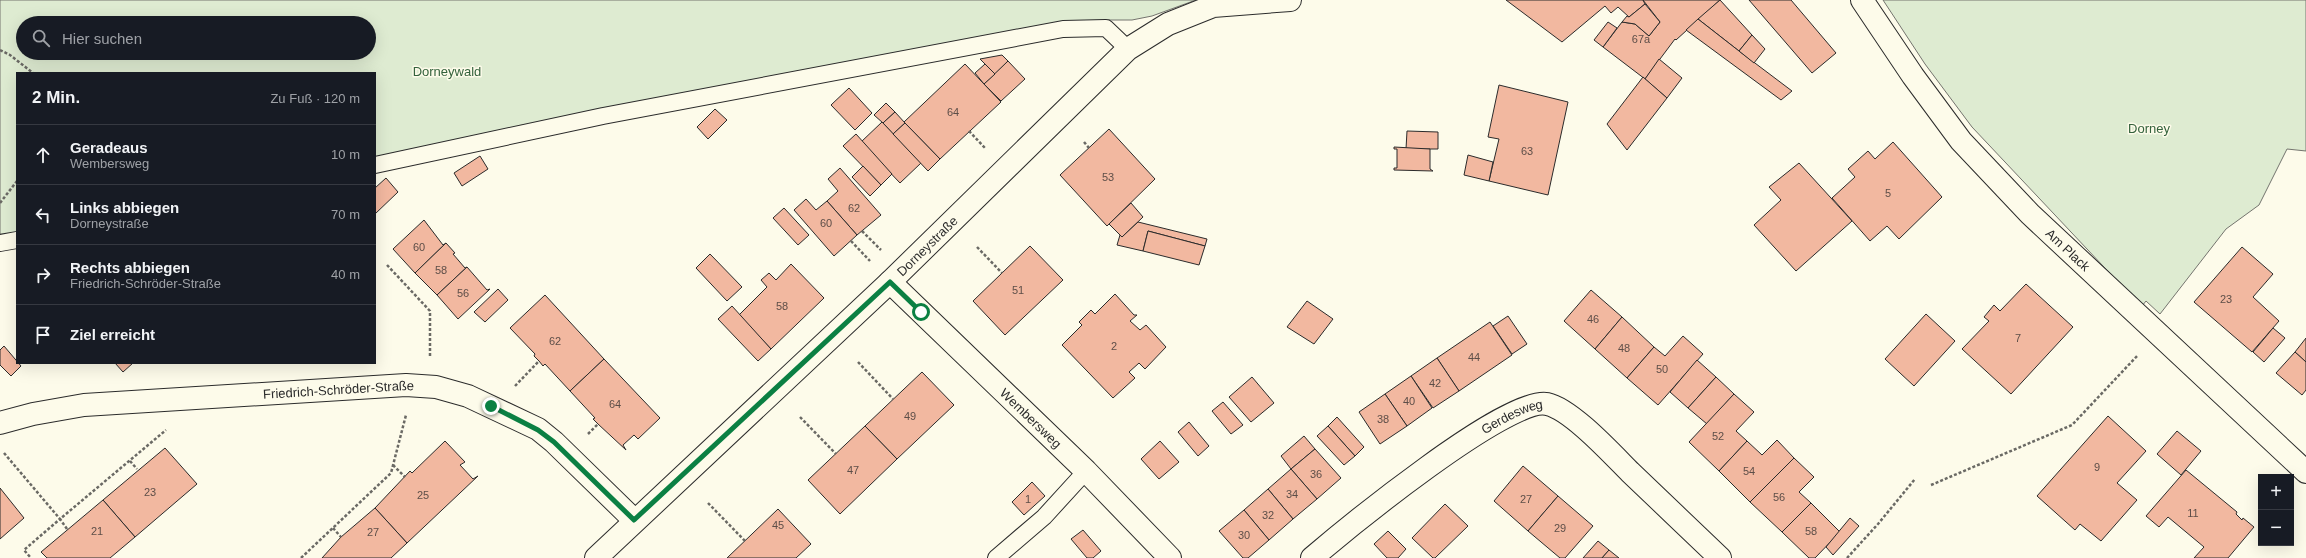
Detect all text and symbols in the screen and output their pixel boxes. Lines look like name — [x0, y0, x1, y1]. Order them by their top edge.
search box — [16, 16, 376, 60]
icon: search — [30, 27, 52, 49]
text: Hier suchen — [62, 30, 142, 47]
house number: 67a — [1632, 33, 1651, 45]
park label: Dorneywald — [413, 64, 481, 79]
text: 2 Min. — [32, 88, 80, 107]
text: Zu Fuß · 120 m — [270, 91, 360, 106]
house number: 64 — [947, 106, 959, 118]
park label: Dorney — [2128, 121, 2170, 136]
text: Geradeaus — [70, 139, 148, 156]
icon: ahead — [32, 144, 54, 166]
house number: 63 — [1521, 145, 1533, 157]
text: 10 m — [331, 147, 360, 162]
text: Wembersweg — [70, 156, 149, 171]
house number: 53 — [1102, 171, 1114, 183]
house number: 5 — [1885, 187, 1891, 199]
text: Links abbiegen — [70, 199, 179, 216]
house number: 62 — [848, 202, 860, 214]
icon: left — [32, 204, 54, 226]
text: 70 m — [331, 207, 360, 222]
street label: Dorneystraße — [894, 213, 961, 279]
text: Dorneystraße — [70, 216, 149, 231]
house number: 60 — [820, 217, 832, 229]
street label: Am Plack — [2043, 226, 2093, 275]
house number: 60 — [413, 241, 425, 253]
text: Rechts abbiegen — [70, 259, 190, 276]
icon: right — [32, 264, 54, 286]
house number: 58 — [435, 264, 447, 276]
text: 40 m — [331, 267, 360, 282]
text: Friedrich-Schröder-Straße — [70, 276, 221, 291]
house number: 51 — [1012, 284, 1024, 296]
house number: 56 — [457, 287, 469, 299]
house number: 23 — [2220, 293, 2232, 305]
house number: 58 — [776, 300, 788, 312]
route start — [912, 303, 930, 321]
house number: 46 — [1587, 313, 1599, 325]
icon: arrive — [32, 324, 54, 346]
text: Ziel erreicht — [70, 326, 155, 343]
house number: 7 — [2015, 332, 2021, 344]
house number: 62 — [549, 335, 561, 347]
house number: 2 — [1111, 340, 1117, 352]
house number: 48 — [1618, 342, 1630, 354]
house number: 44 — [1468, 351, 1480, 363]
house number: 50 — [1656, 363, 1668, 375]
house number: 42 — [1429, 377, 1441, 389]
street label: Friedrich-Schröder-Straße — [263, 378, 414, 402]
street label: Wembersweg — [997, 385, 1064, 451]
house number: 40 — [1403, 395, 1415, 407]
route end — [482, 397, 500, 415]
street label: Gerdesweg — [1479, 397, 1544, 437]
house number: 64 — [609, 398, 621, 410]
house number: 49 — [904, 410, 916, 422]
house number: 38 — [1377, 413, 1389, 425]
house number: 52 — [1712, 430, 1724, 442]
house number: 9 — [2094, 461, 2100, 473]
house number: 47 — [847, 464, 859, 476]
house number: 54 — [1743, 465, 1755, 477]
house number: 36 — [1310, 468, 1322, 480]
map controls — [2258, 474, 2294, 546]
button: + — [2258, 474, 2294, 510]
house number: 23 — [144, 486, 156, 498]
house number: 34 — [1286, 488, 1298, 500]
house number: 25 — [417, 489, 429, 501]
house number: 56 — [1773, 491, 1785, 503]
house number: 1 — [1025, 493, 1031, 505]
house number: 27 — [1520, 493, 1532, 505]
house number: 11 — [2187, 507, 2199, 519]
house number: 32 — [1262, 509, 1274, 521]
button: − — [2258, 510, 2294, 546]
house number: 45 — [772, 519, 784, 531]
house number: 29 — [1554, 522, 1566, 534]
house number: 21 — [91, 525, 103, 537]
house number: 58 — [1805, 525, 1817, 537]
house number: 27 — [367, 526, 379, 538]
house number: 30 — [1238, 529, 1250, 541]

